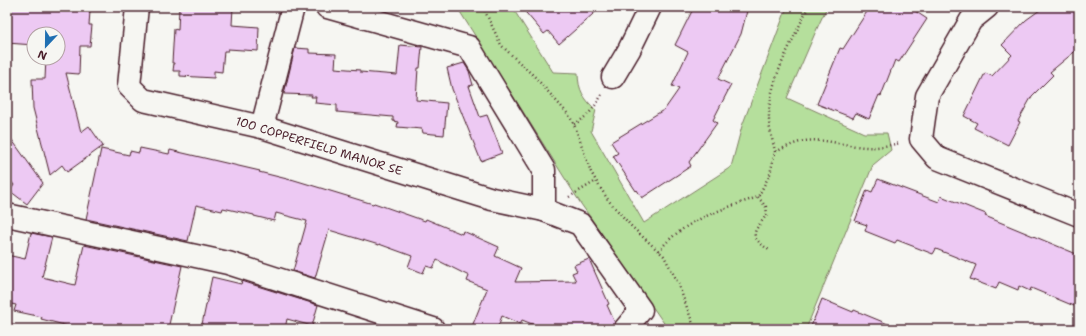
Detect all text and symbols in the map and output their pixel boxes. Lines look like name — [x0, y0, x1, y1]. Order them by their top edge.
north arrow — [26, 26, 66, 66]
text: N — [35, 46, 49, 63]
street label: 100 COPPERFIELD MANOR SE — [234, 113, 404, 179]

